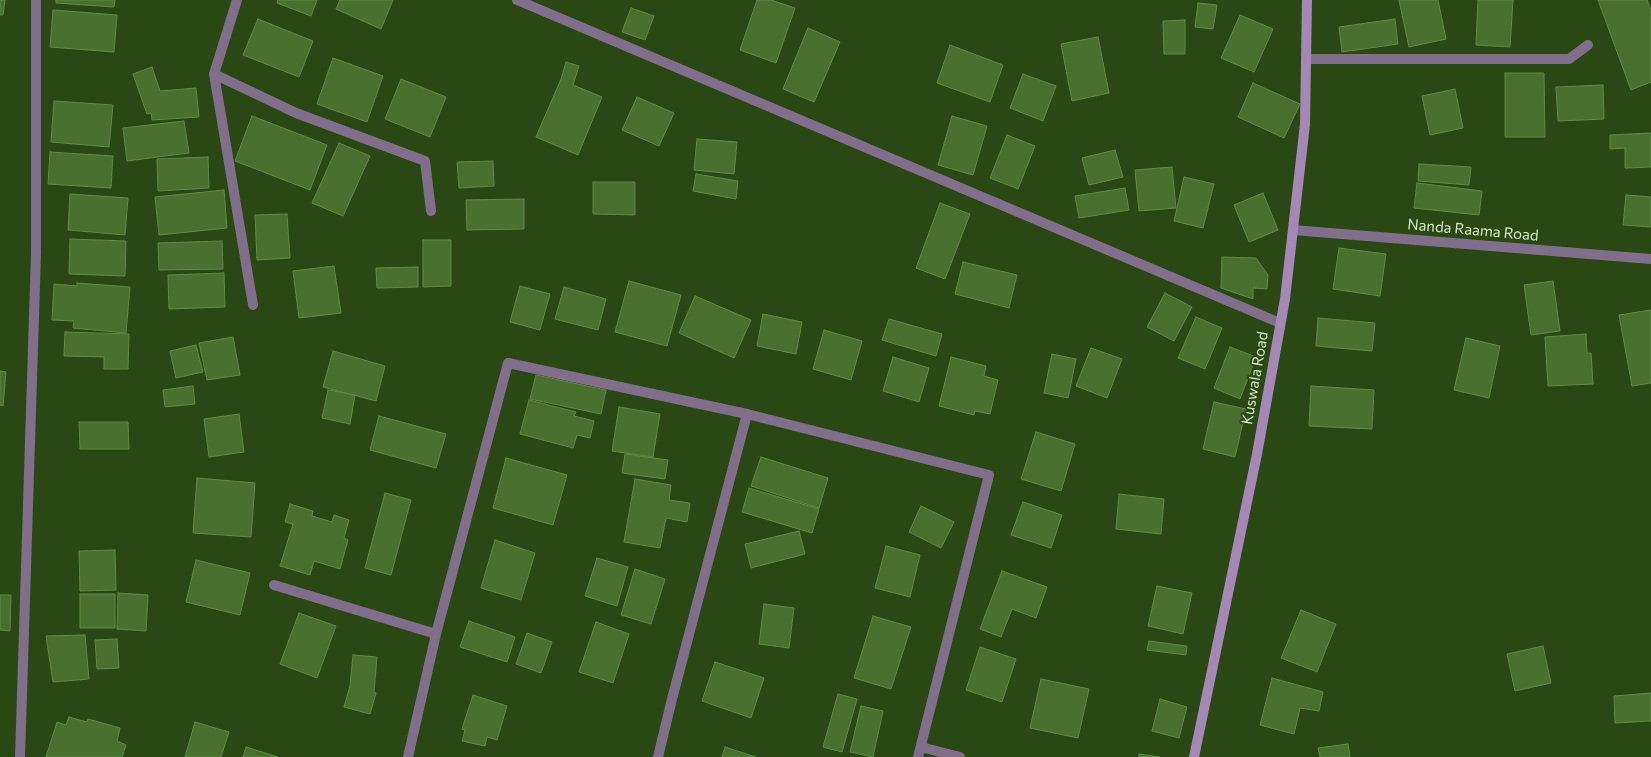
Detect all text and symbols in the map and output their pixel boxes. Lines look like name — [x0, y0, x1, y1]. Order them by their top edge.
street label: Nanda Raama Road — [1407, 215, 1539, 245]
street label: Kuswala Road — [1238, 330, 1272, 426]

